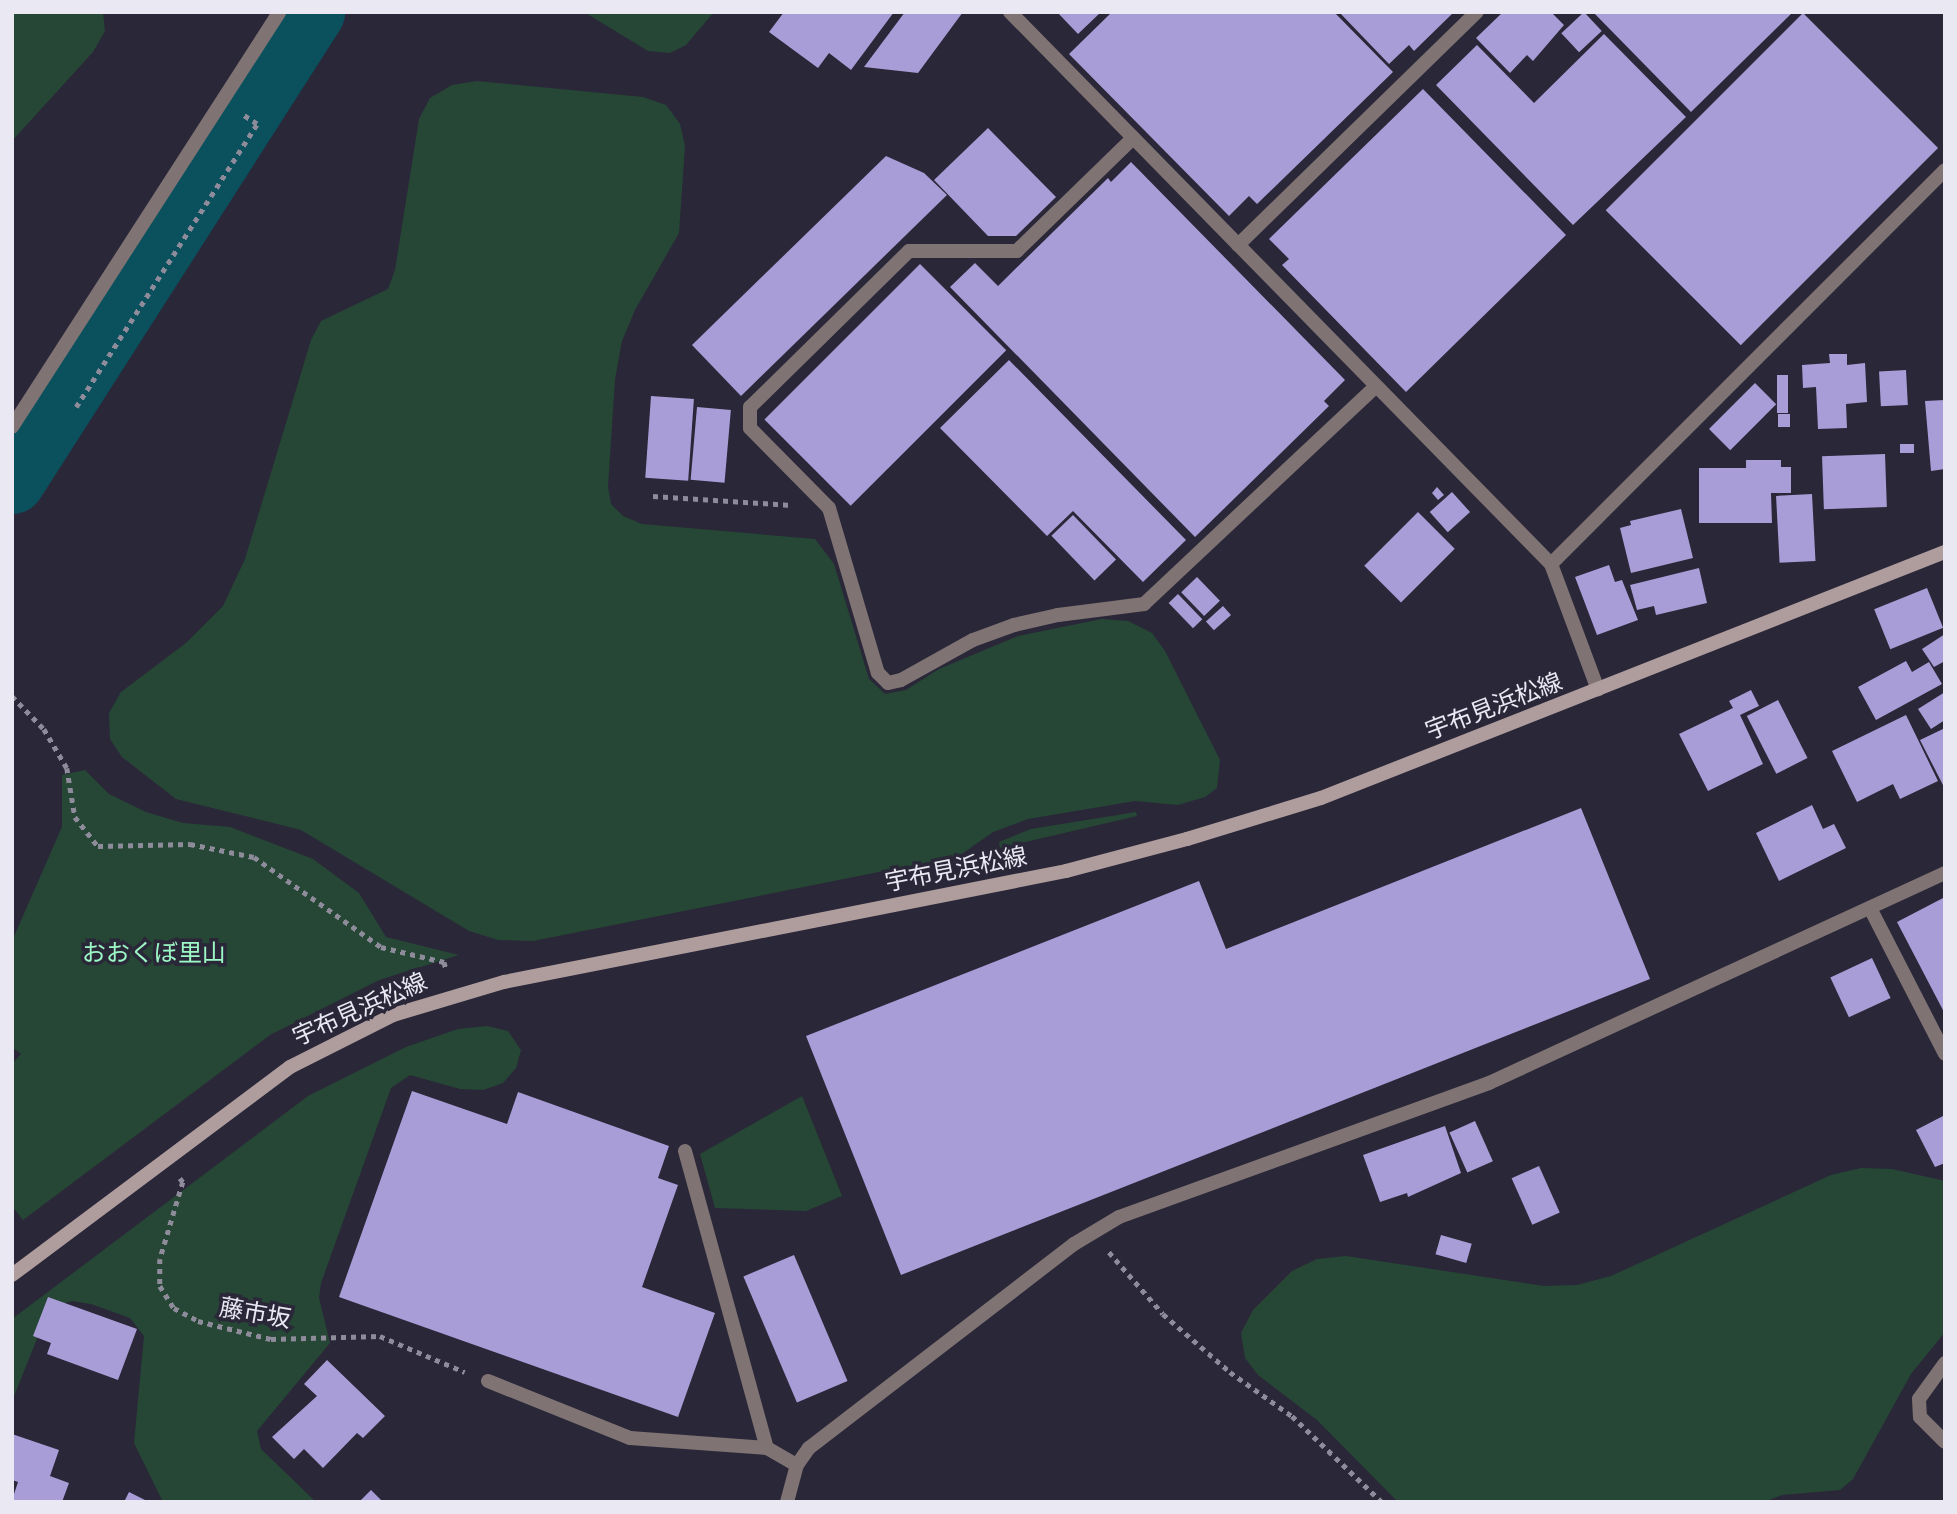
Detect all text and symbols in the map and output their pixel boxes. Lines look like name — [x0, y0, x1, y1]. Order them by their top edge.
street label: 宇布見浜松線 — [1422, 668, 1566, 746]
street label: 宇布見浜松線 — [883, 842, 1029, 898]
park label: おおくぼ里山 — [82, 940, 226, 968]
street label: 宇布見浜松線 — [288, 968, 432, 1052]
street label: 藤市坂 — [217, 1294, 293, 1334]

